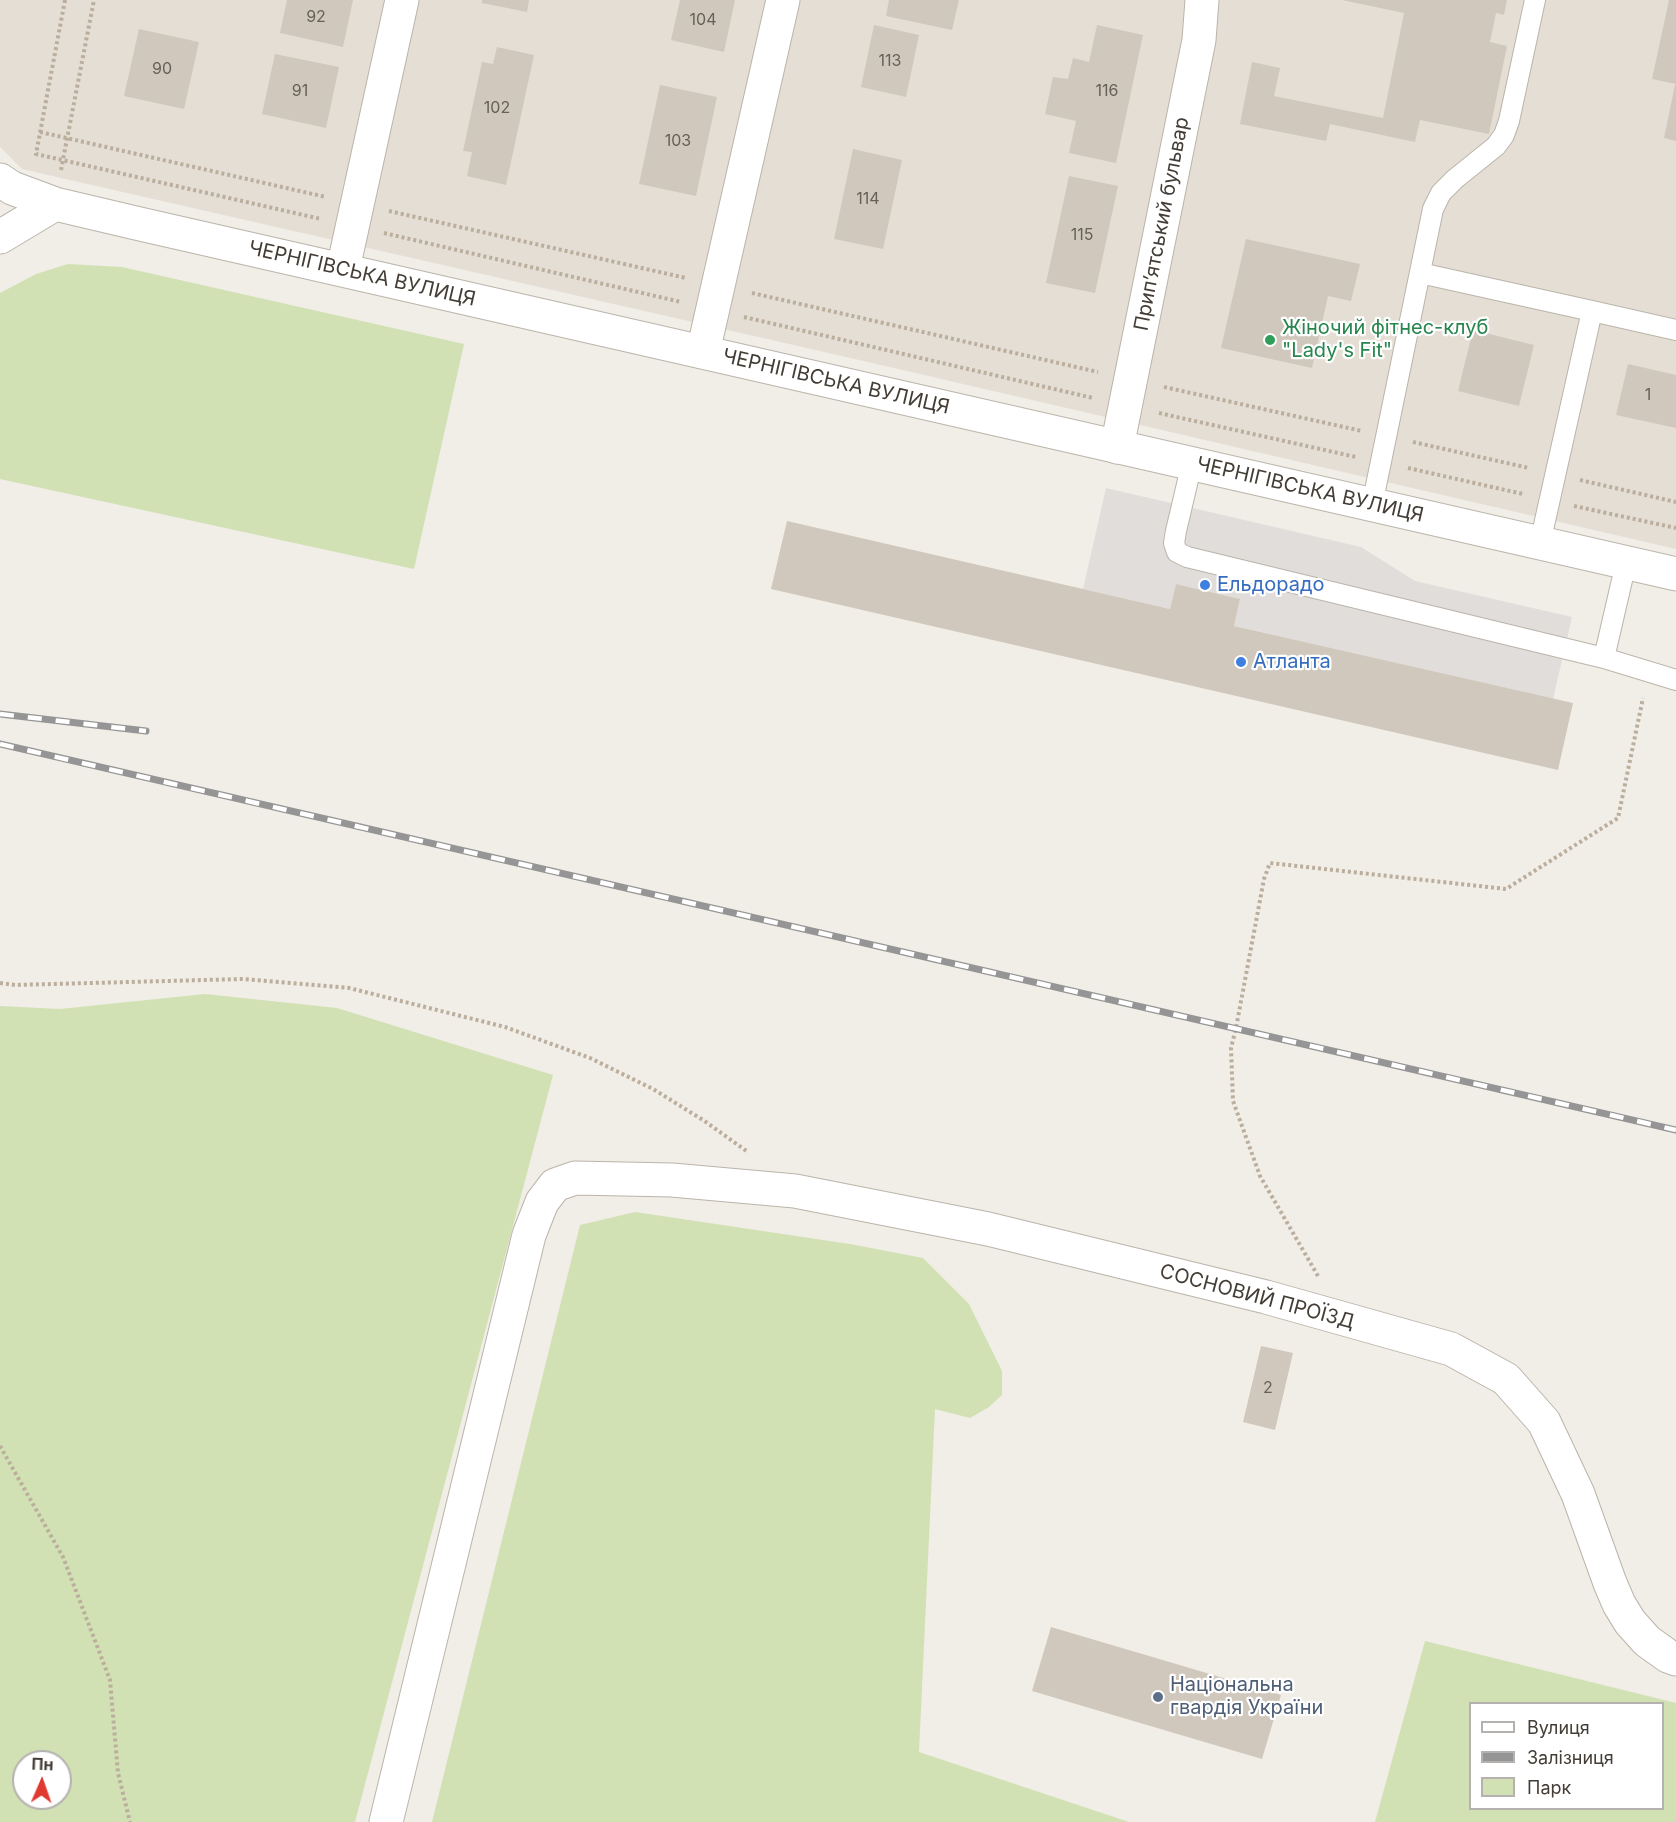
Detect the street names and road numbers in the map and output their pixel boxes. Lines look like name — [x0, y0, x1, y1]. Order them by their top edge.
street label: Припʼятський бульвар — [1129, 115, 1195, 333]
street label: ЧЕРНІГІВСЬКА ВУЛИЦЯ — [246, 236, 478, 312]
street label: ЧЕРНІГІВСЬКА ВУЛИЦЯ — [720, 344, 952, 420]
street label: ЧЕРНІГІВСЬКА ВУЛИЦЯ — [1194, 452, 1426, 528]
street label: СОСНОВИЙ ПРОЇЗД — [1157, 1259, 1357, 1335]

